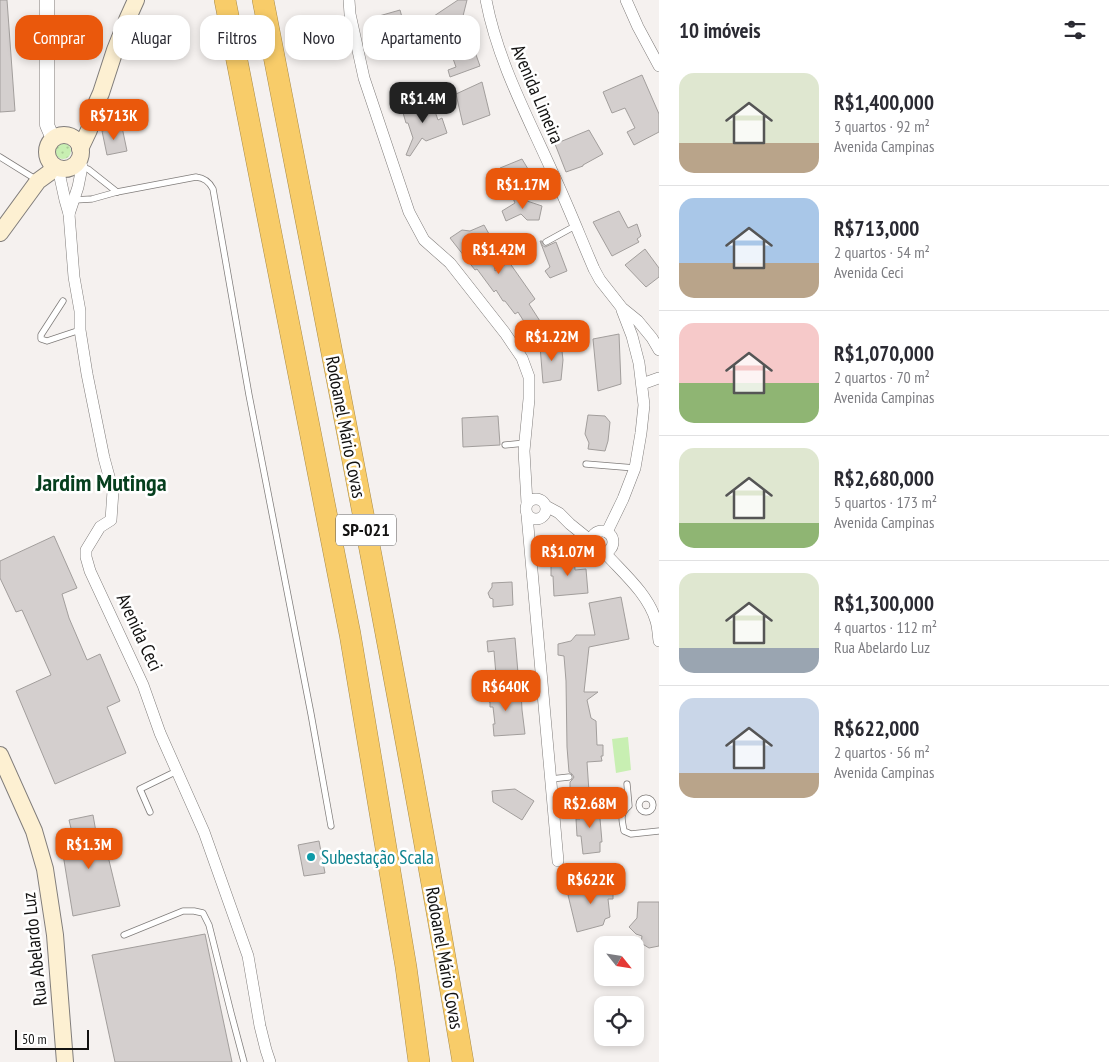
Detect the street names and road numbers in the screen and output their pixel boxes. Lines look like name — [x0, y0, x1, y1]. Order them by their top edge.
street label: Avenida Limeira — [506, 41, 570, 147]
street label: Rodoanel Mário Covas — [320, 354, 372, 500]
road number: SP-021 — [336, 514, 396, 546]
street label: Avenida Ceci — [112, 589, 168, 675]
street label: Rodoanel Mário Covas — [421, 885, 469, 1031]
street label: Rua Abelardo Luz — [16, 891, 52, 1007]

